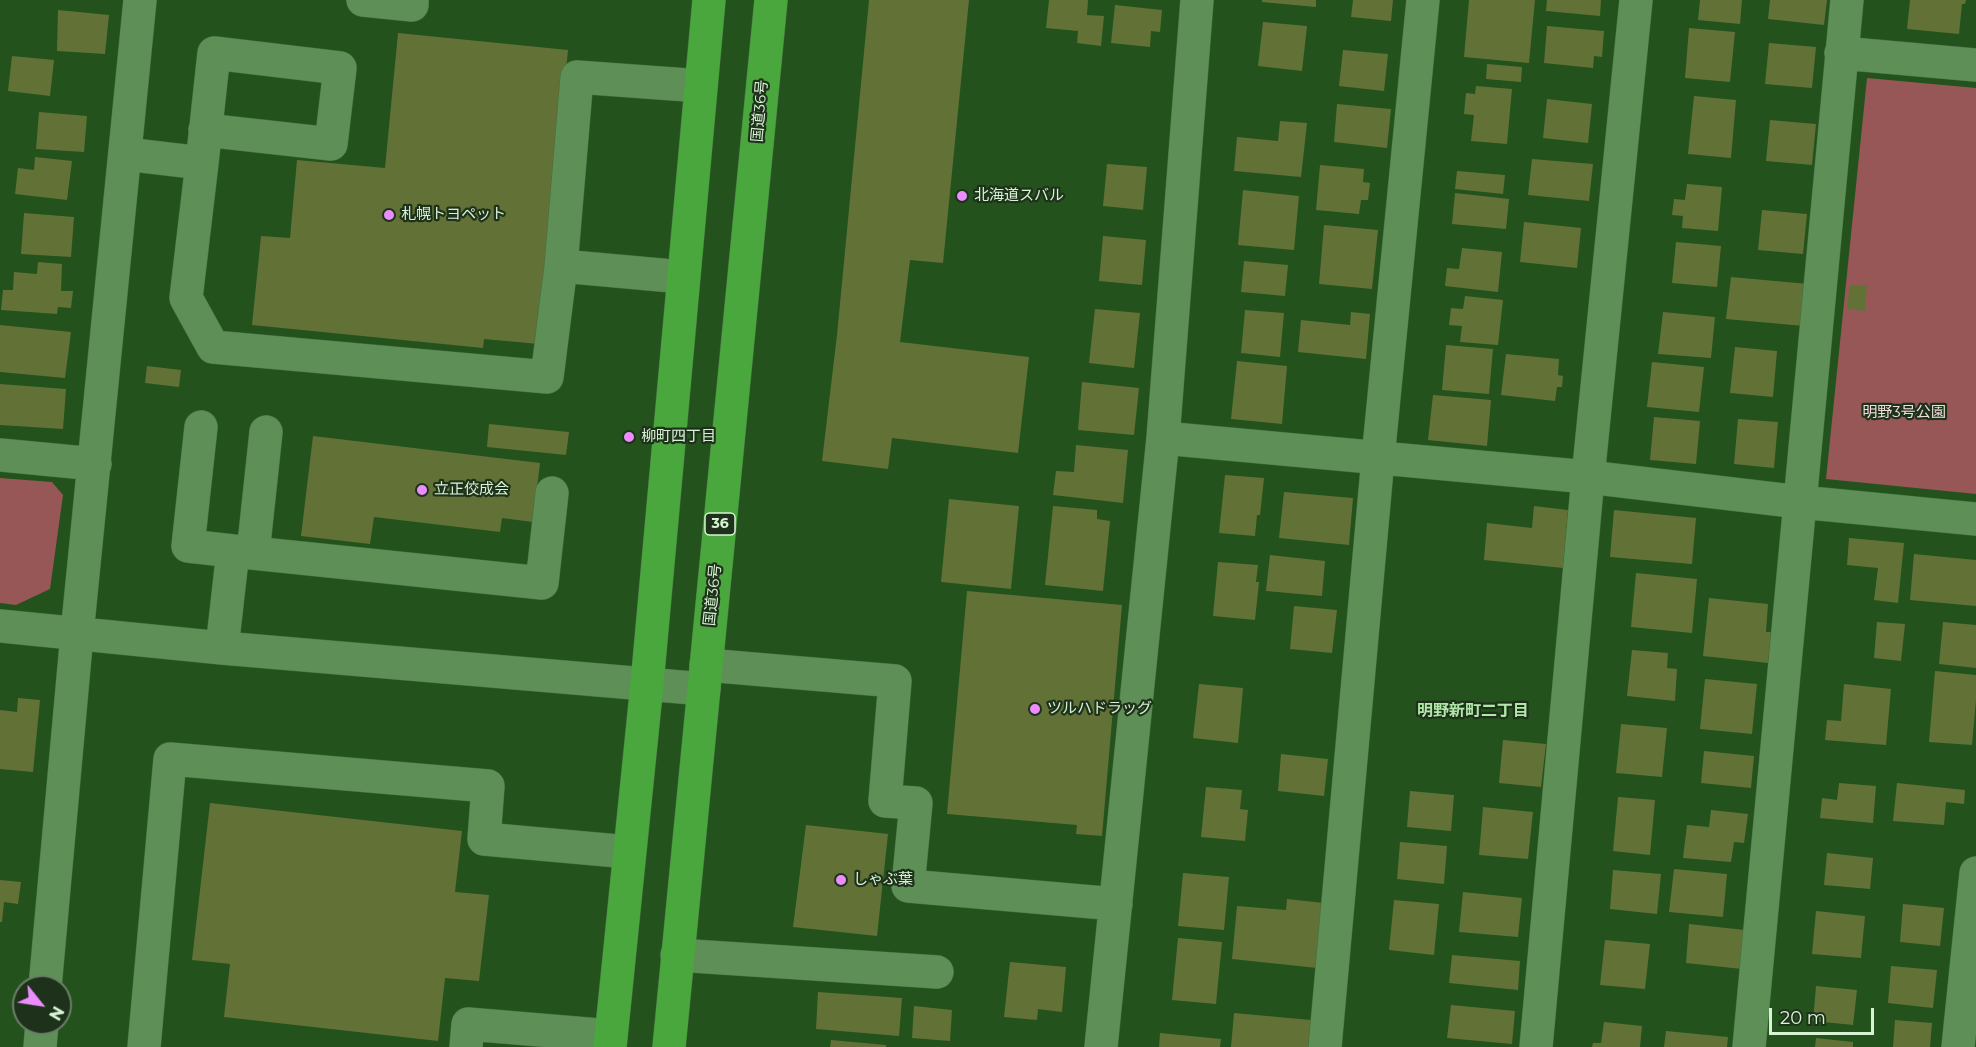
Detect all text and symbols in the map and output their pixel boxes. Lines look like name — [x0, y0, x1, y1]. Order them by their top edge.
street label: 国道36号 — [748, 79, 772, 143]
place label: 北海道スバル — [974, 187, 1064, 205]
marker: 北海道スバル — [955, 189, 969, 203]
place label: 札幌トヨペット — [401, 206, 506, 224]
marker: 札幌トヨペット — [382, 208, 396, 222]
park label: 明野3号公園 — [1862, 404, 1946, 422]
place label: 柳町四丁目 — [641, 428, 716, 446]
marker: 柳町四丁目 — [622, 430, 636, 444]
place label: 立正佼成会 — [434, 481, 509, 499]
marker: 立正佼成会 — [415, 483, 429, 497]
road number: 36 — [705, 513, 735, 535]
street label: 国道36号 — [701, 563, 725, 627]
place label: ツルハドラッグ — [1047, 700, 1152, 718]
district label: 明野新町二丁目 — [1417, 701, 1529, 721]
marker: ツルハドラッグ — [1028, 702, 1042, 716]
place label: しゃぶ葉 — [853, 871, 913, 889]
marker: しゃぶ葉 — [834, 873, 848, 887]
north arrow — [12, 975, 72, 1035]
scale bar — [1772, 996, 1877, 1034]
text: N — [45, 1003, 68, 1024]
text: 20 m — [1780, 1007, 1826, 1029]

